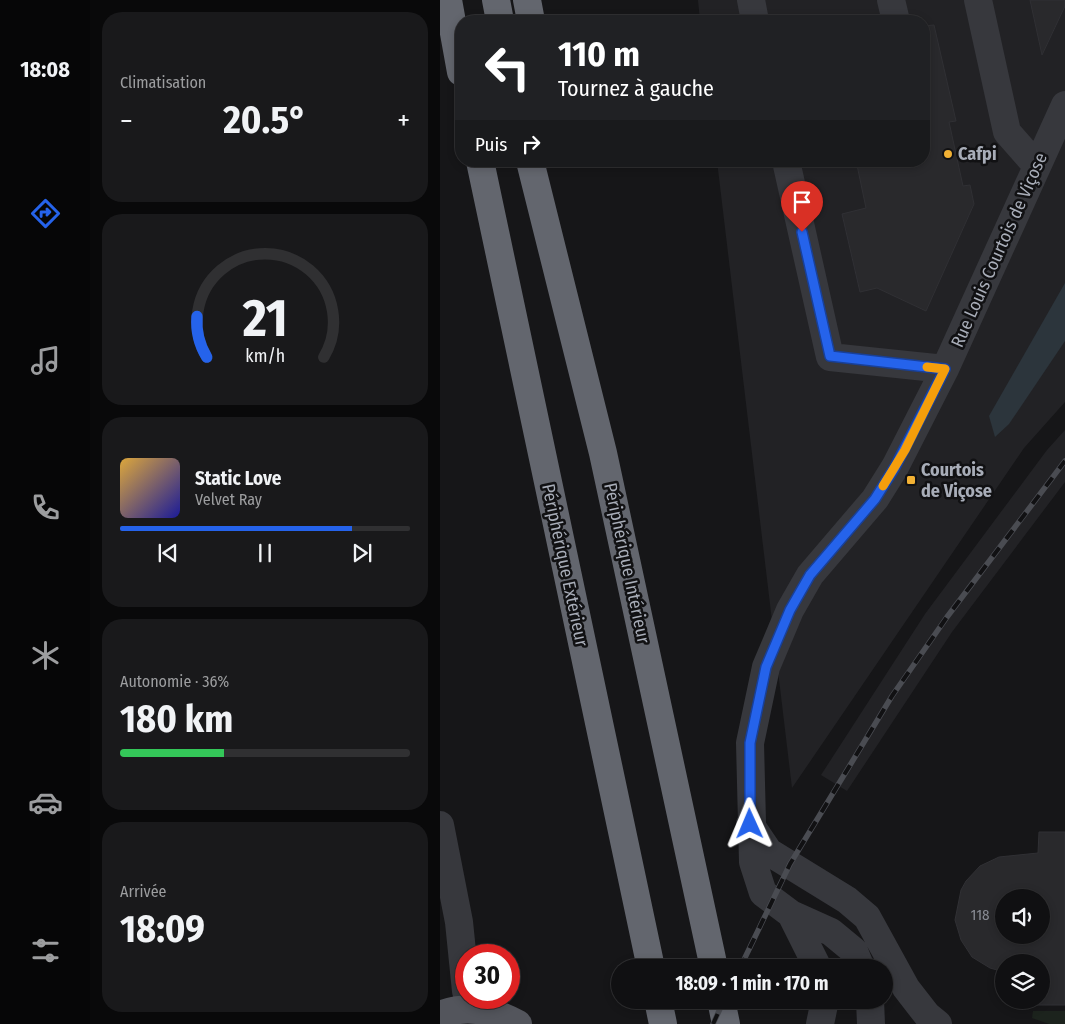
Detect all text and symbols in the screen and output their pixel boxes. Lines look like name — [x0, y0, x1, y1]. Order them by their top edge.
text: 110 m — [558, 33, 640, 75]
icon: left — [475, 35, 540, 100]
text: 18:08 — [20, 56, 70, 83]
text: Climatisation — [120, 73, 206, 92]
text: Tournez à gauche — [558, 75, 714, 102]
text: 20.5° — [223, 97, 307, 143]
text: − — [120, 104, 133, 137]
text: + — [397, 104, 410, 137]
icon: right — [517, 130, 545, 158]
text: Puis — [475, 133, 507, 156]
place label: Cafpi — [958, 143, 997, 165]
marker: Cafpi — [942, 148, 954, 160]
street label: Rue Louis Courtois de Viçose — [946, 149, 1052, 351]
pin — [781, 181, 823, 232]
icon: arrive — [788, 188, 816, 216]
icon: directions — [28, 196, 63, 231]
text: 21 — [241, 287, 288, 350]
icon: music — [28, 343, 63, 378]
text: km/h — [245, 345, 285, 367]
place label: Courtois de Viçose — [921, 459, 992, 502]
text: Static Love — [195, 467, 282, 490]
marker: Courtois de Viçose — [905, 474, 917, 486]
street label: Périphérique Intérieur — [599, 481, 655, 646]
street label: Périphérique Extérieur — [537, 482, 593, 649]
icon: phone — [28, 490, 63, 525]
text: Velvet Ray — [195, 490, 262, 509]
icon: previous — [154, 539, 182, 567]
icon: pause — [251, 539, 279, 567]
icon: next — [348, 539, 376, 567]
icon: climate — [28, 638, 63, 673]
text: Autonomie · 36% — [120, 672, 229, 691]
text: 180 km — [120, 696, 233, 742]
icon: car — [28, 785, 63, 820]
position arrow — [723, 797, 775, 849]
text: Arrivée — [120, 882, 166, 901]
map controls — [995, 889, 1050, 1009]
button: sound — [995, 889, 1050, 944]
text: 18:09 — [120, 906, 205, 952]
house number: 118 — [971, 906, 990, 924]
icon: filters — [28, 933, 63, 968]
speed limit sign: 30 — [455, 944, 520, 1009]
button: layers — [995, 954, 1050, 1009]
text: 18:09 · 1 min · 170 m — [675, 972, 829, 995]

